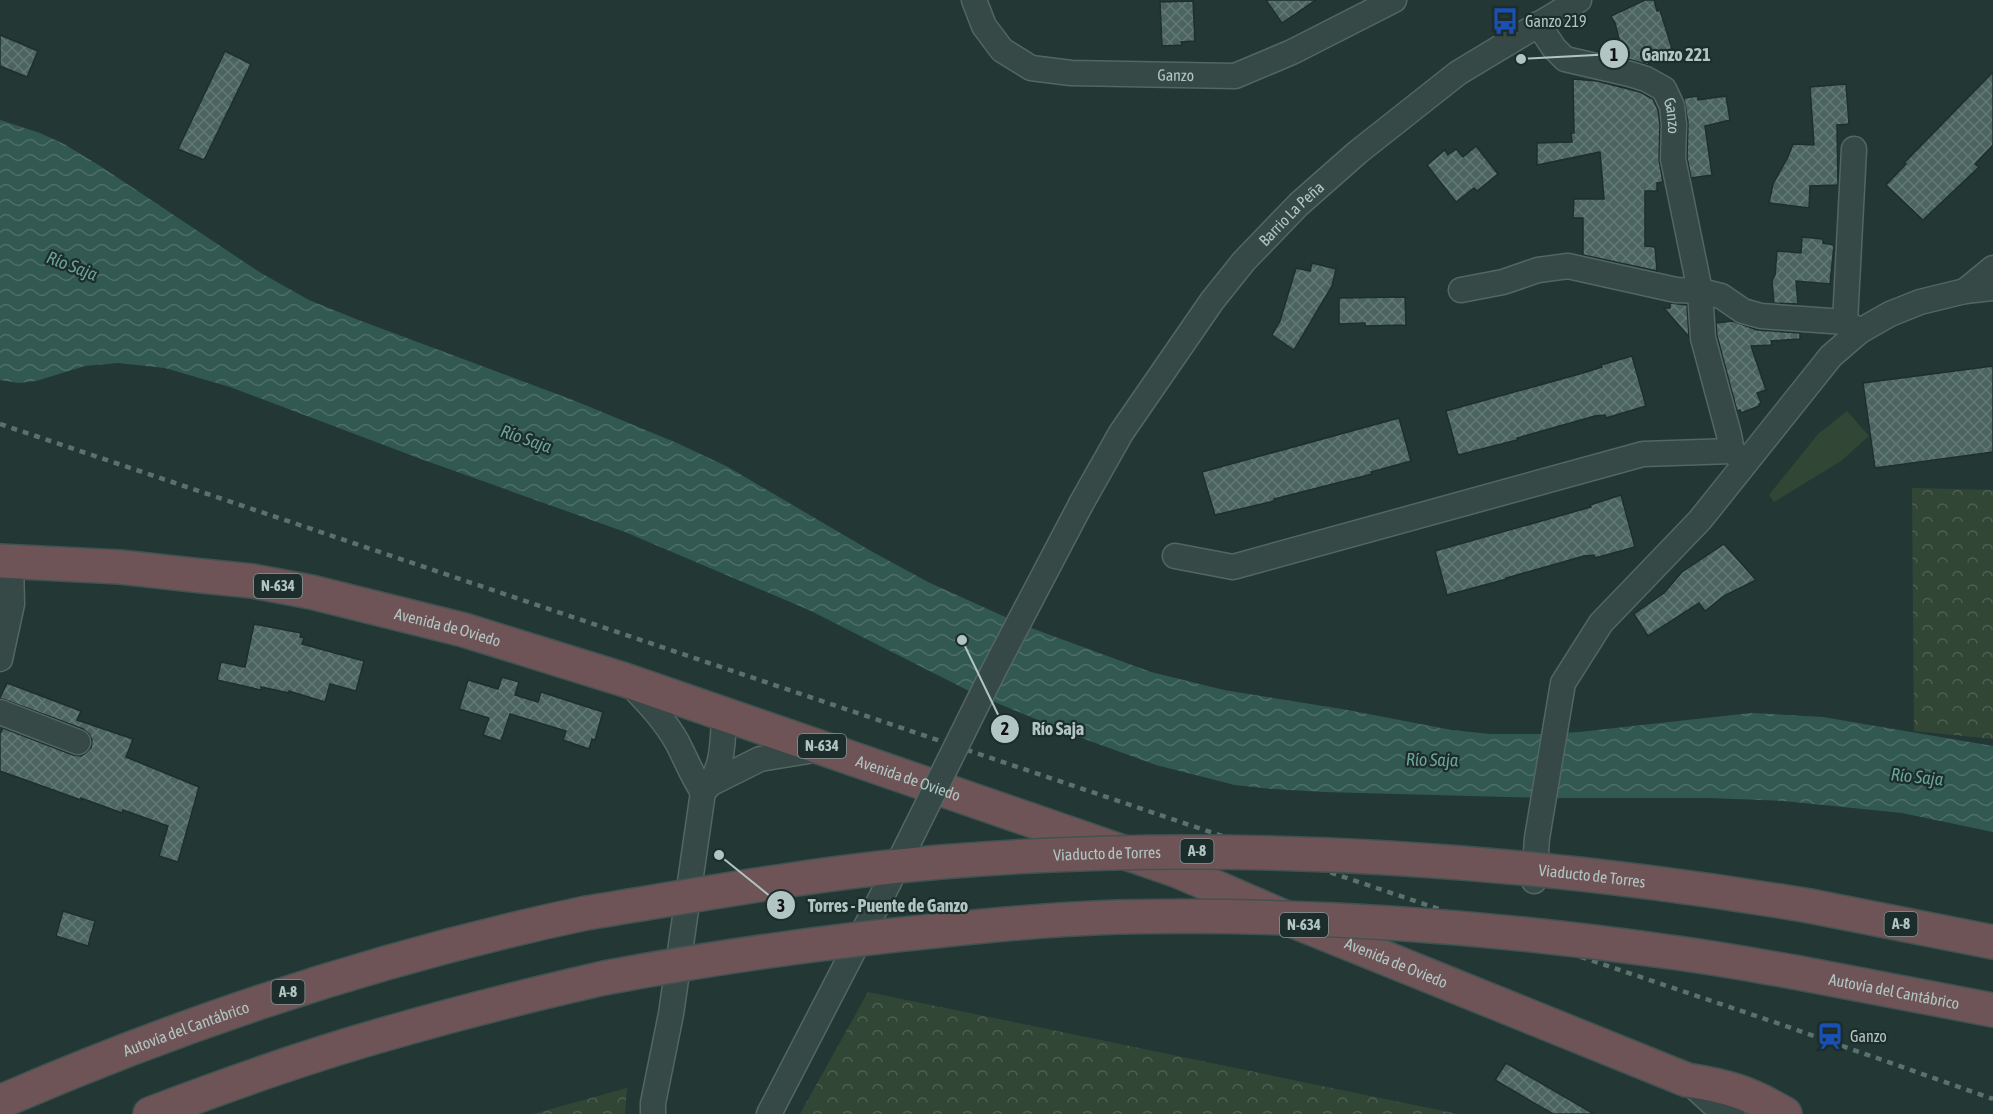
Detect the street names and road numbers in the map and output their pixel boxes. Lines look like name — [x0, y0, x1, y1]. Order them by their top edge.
street label: Ganzo — [1157, 66, 1194, 84]
street label: Ganzo — [1660, 94, 1683, 134]
street label: Barrio La Peña — [1255, 178, 1327, 249]
road number: N-634 — [254, 574, 302, 598]
street label: Avenida de Oviedo — [393, 604, 503, 650]
road number: N-634 — [798, 734, 846, 758]
street label: Avenida de Oviedo — [854, 752, 963, 804]
road number: A-8 — [1180, 839, 1214, 863]
street label: Viaducto de Torres — [1053, 843, 1161, 864]
street label: Viaducto de Torres — [1538, 861, 1647, 891]
road number: A-8 — [1884, 912, 1918, 936]
road number: N-634 — [1280, 913, 1328, 937]
street label: Avenida de Oviedo — [1342, 934, 1450, 991]
street label: Autovía del Cantábrico — [1827, 970, 1961, 1012]
road number: A-8 — [272, 980, 304, 1004]
street label: Autovía del Cantábrico — [120, 998, 251, 1060]

